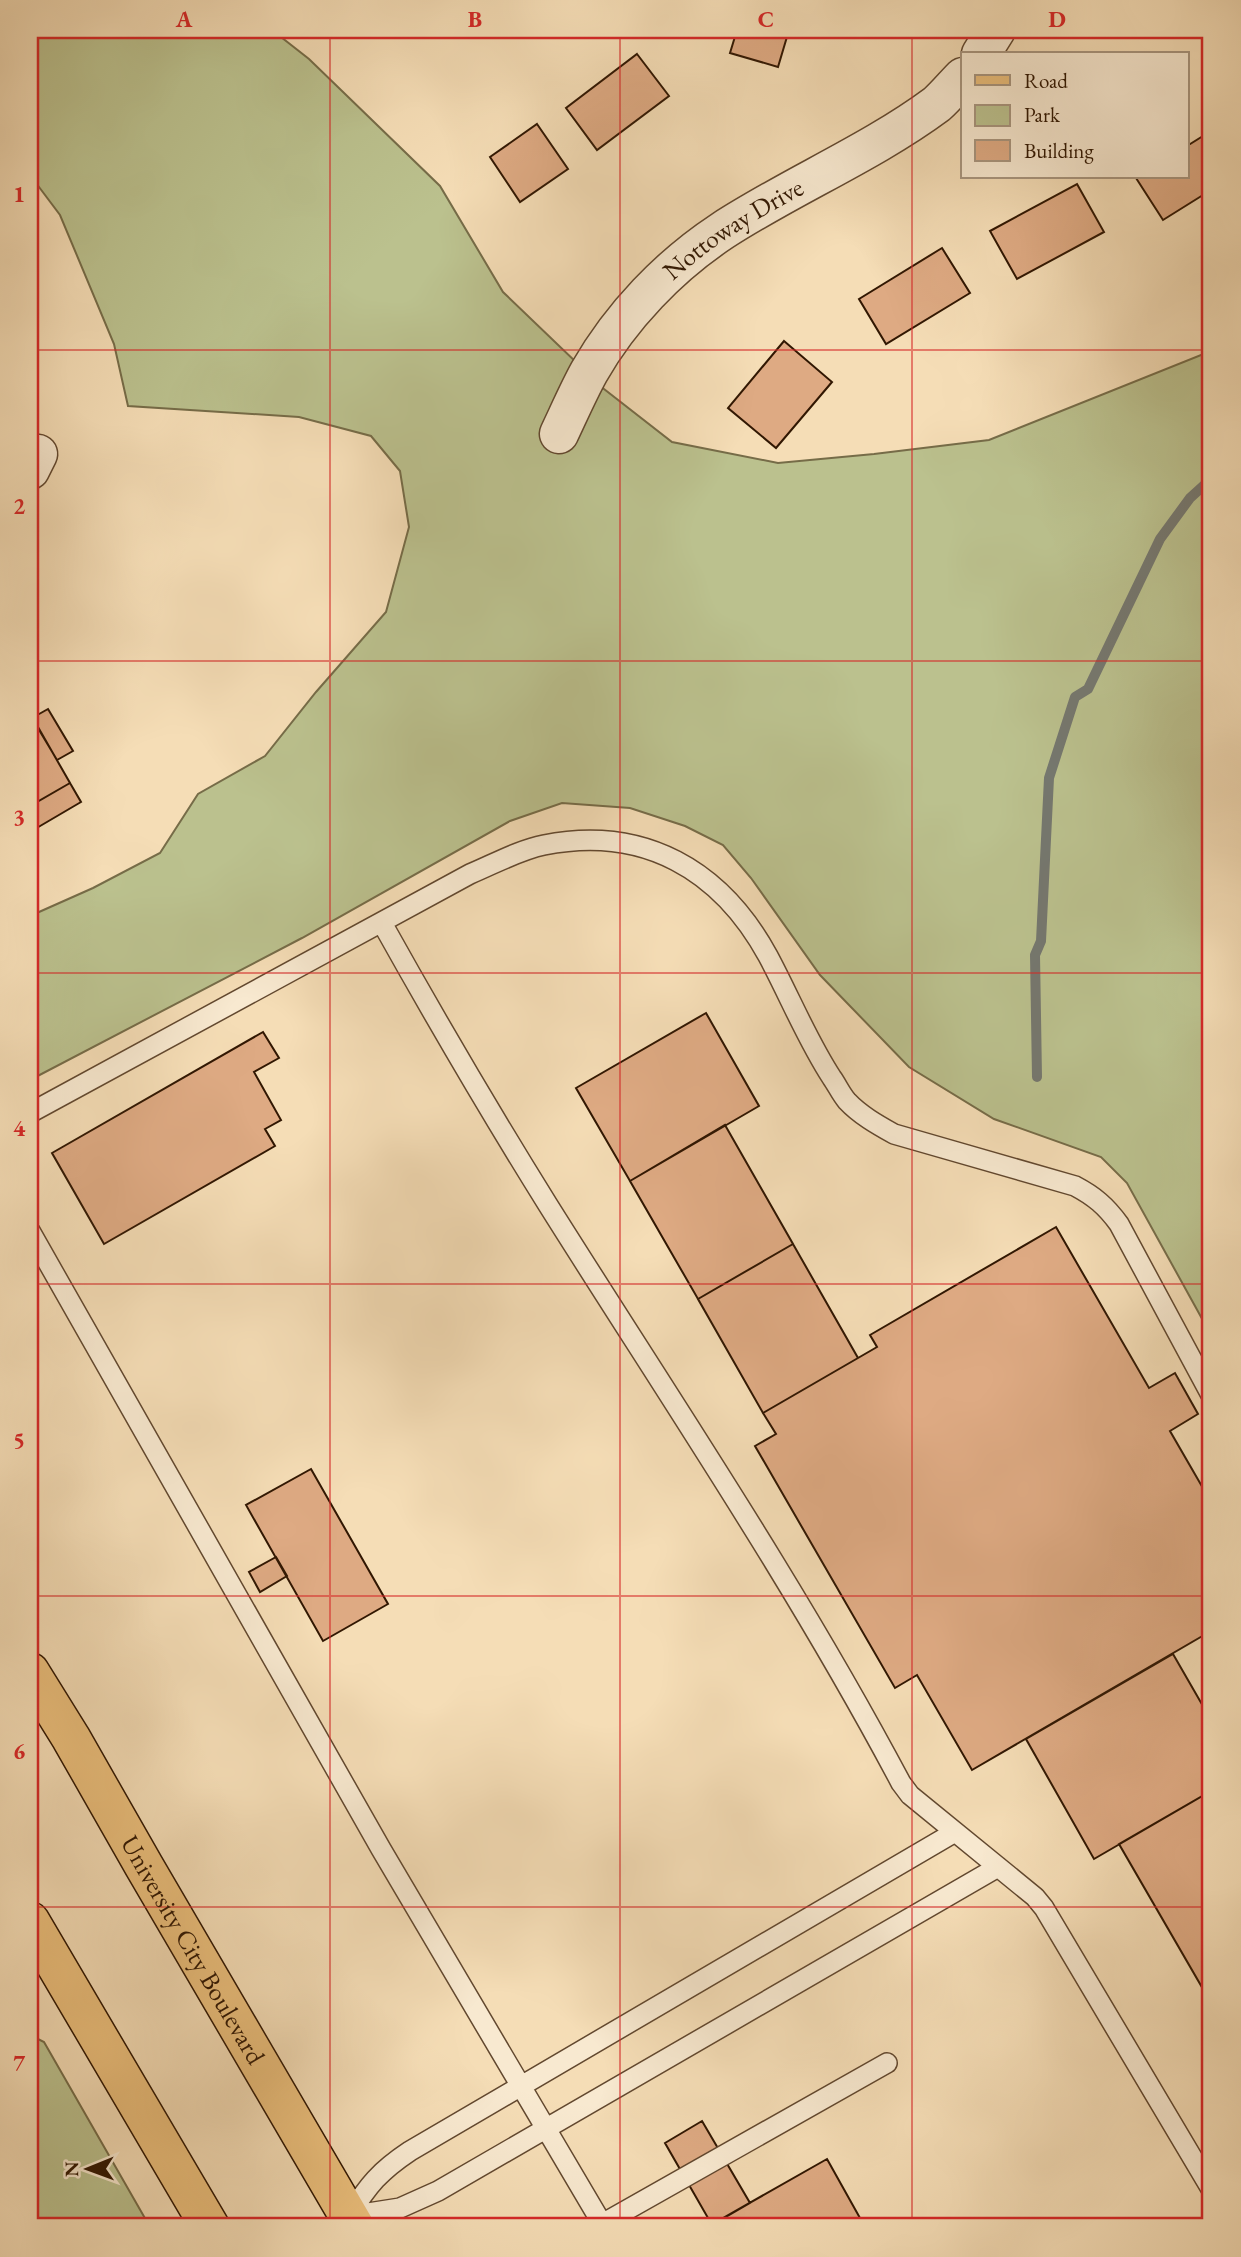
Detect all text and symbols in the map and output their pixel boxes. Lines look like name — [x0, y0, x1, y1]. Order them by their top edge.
text: A — [175, 4, 193, 34]
text: B — [468, 4, 482, 34]
text: C — [758, 4, 774, 34]
text: D — [1048, 4, 1066, 34]
legend — [961, 52, 1188, 178]
text: Road — [1024, 67, 1068, 94]
text: Park — [1024, 101, 1061, 128]
text: Building — [1024, 137, 1094, 164]
street label: Nottoway Drive — [655, 170, 809, 287]
text: 1 — [13, 179, 25, 209]
text: 2 — [13, 491, 25, 521]
text: 3 — [13, 802, 25, 832]
text: 4 — [13, 1113, 26, 1143]
text: 5 — [13, 1425, 25, 1455]
text: 6 — [13, 1736, 25, 1766]
street label: University City Boulevard — [113, 1829, 273, 2071]
text: 7 — [13, 2048, 26, 2078]
north arrow — [52, 2134, 122, 2204]
text: N — [59, 2161, 84, 2177]

